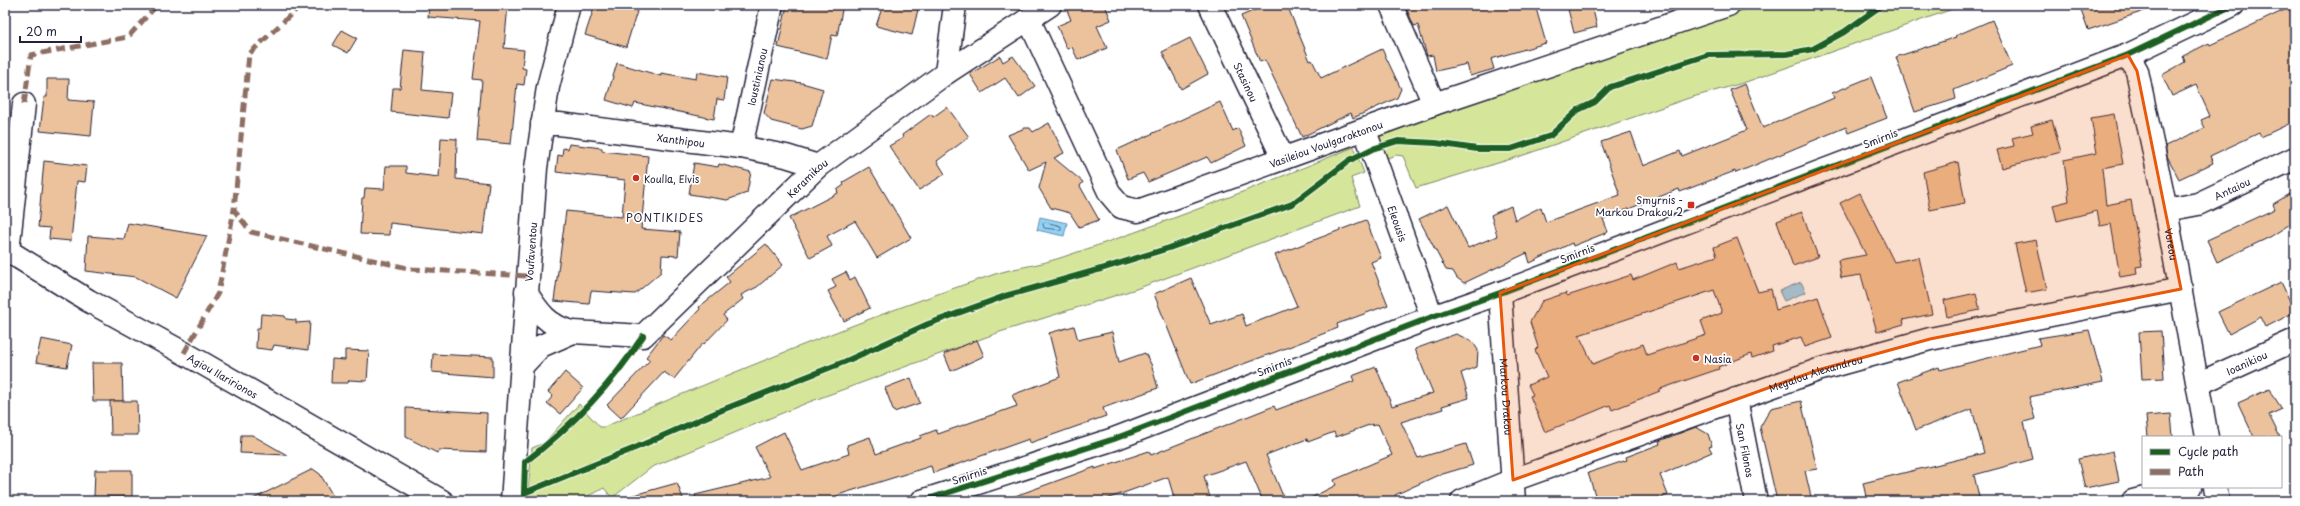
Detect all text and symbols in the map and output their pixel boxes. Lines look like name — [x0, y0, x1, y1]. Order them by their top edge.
scale bar — [20, 18, 81, 44]
text: 20 m — [26, 22, 57, 40]
street label: Ioustinianou — [743, 46, 770, 107]
street label: Stasinou — [1231, 60, 1262, 104]
street label: Vasileiou Voulgaroktonou — [1267, 116, 1384, 171]
street label: Smirnis — [1860, 124, 1900, 152]
street label: Xanthipou — [656, 129, 706, 150]
street label: Keramikou — [783, 154, 831, 200]
place label: Koulla, Elvis — [644, 171, 700, 186]
marker: Koulla, Elvis — [631, 173, 641, 183]
street label: Antaiou — [2211, 173, 2253, 203]
place label: Smyrnis - Markou Drakou 2 — [1596, 192, 1683, 219]
marker: Smyrnis - Markou Drakou 2 — [1686, 200, 1696, 210]
street label: Eleousis — [1385, 203, 1412, 244]
district label: PONTIKIDES — [626, 209, 704, 226]
street label: Voufaventou — [520, 221, 540, 282]
street label: Voreou — [2162, 227, 2182, 261]
street label: Smirnis — [1557, 239, 1597, 267]
street label: Ioanikiou — [2223, 346, 2269, 378]
street label: Agiou Ilaririonos — [185, 349, 261, 401]
place label: Nasia — [1704, 351, 1732, 366]
street label: Megalou Alexandrou — [1766, 351, 1864, 395]
street label: Smirnis — [1254, 352, 1294, 380]
marker: Nasia — [1691, 353, 1701, 363]
street label: Markou Drakou — [1497, 358, 1517, 436]
street label: San Filonos — [1733, 422, 1759, 479]
legend — [2142, 436, 2282, 488]
text: Cycle path — [2178, 442, 2239, 460]
street label: Smirnis — [949, 462, 989, 488]
text: Path — [2178, 462, 2204, 480]

